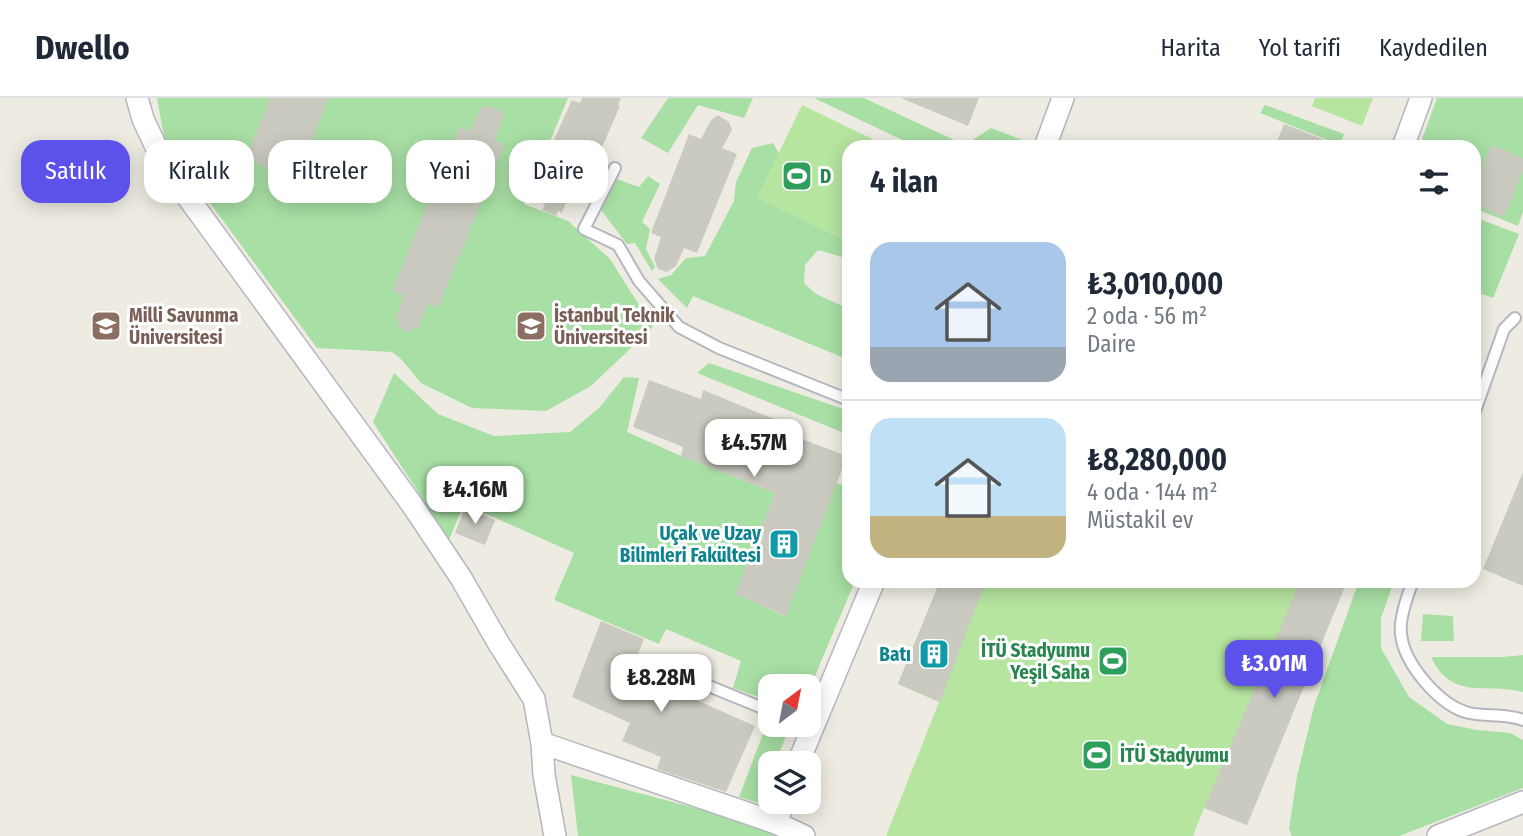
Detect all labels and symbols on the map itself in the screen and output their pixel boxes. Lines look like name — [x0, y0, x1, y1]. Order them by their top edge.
sports icon: D — [780, 159, 814, 193]
place label: D — [820, 165, 831, 188]
place label: İstanbul Teknik Üniversitesi — [554, 303, 675, 349]
place label: Milli Savunma Üniversitesi — [129, 304, 239, 349]
school or university icon: Milli Savunma Üniversitesi — [89, 309, 123, 343]
school or university icon: İstanbul Teknik Üniversitesi — [514, 309, 548, 343]
pin: ₺4.57M — [697, 420, 811, 479]
pin: ₺4.16M — [418, 466, 532, 526]
place label: Uçak ve Uzay Bilimleri Fakültesi — [620, 522, 762, 567]
building icon: Uçak ve Uzay Bilimleri Fakültesi — [767, 527, 801, 561]
building icon: Batı — [917, 637, 951, 671]
place label: İTÜ Stadyumu Yeşil Saha — [981, 638, 1090, 684]
pin: ₺3.01M — [1217, 640, 1331, 700]
place label: Batı — [879, 643, 911, 666]
sports icon: İTÜ Stadyumu Yeşil Saha — [1096, 644, 1130, 678]
pin: ₺8.28M — [604, 654, 718, 714]
north arrow — [758, 674, 821, 737]
sports icon: İTÜ Stadyumu — [1080, 738, 1114, 772]
place label: İTÜ Stadyumu — [1120, 743, 1229, 767]

